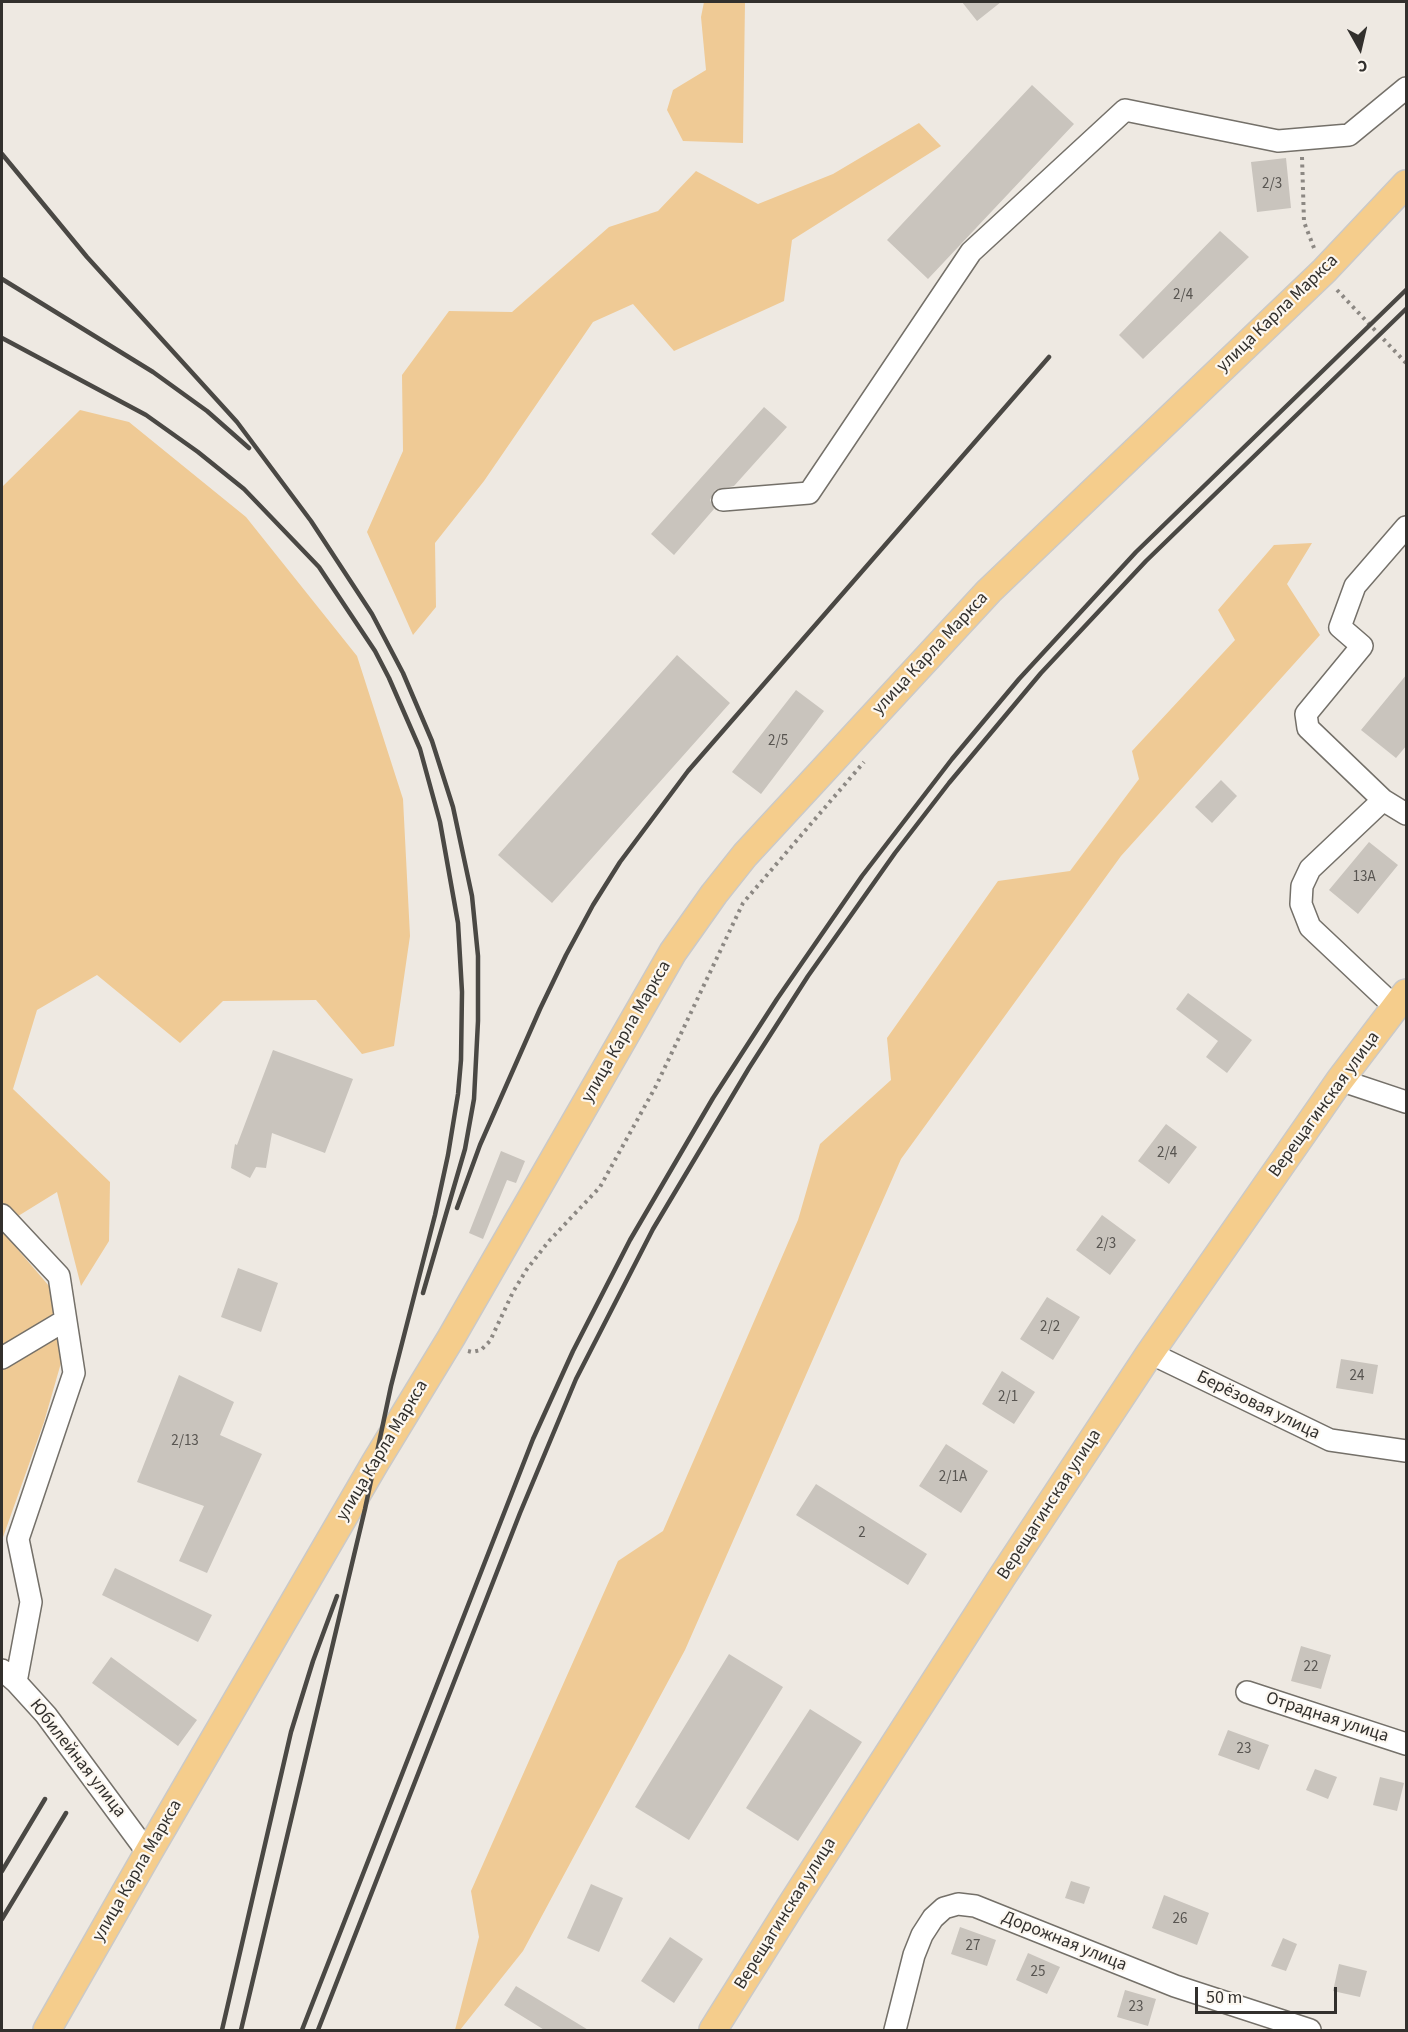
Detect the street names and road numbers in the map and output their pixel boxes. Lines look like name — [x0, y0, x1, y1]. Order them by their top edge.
street label: улица Карла Маркса — [1213, 251, 1343, 377]
street label: улица Карла Маркса — [868, 588, 994, 720]
street label: улица Карла Маркса — [578, 957, 676, 1107]
street label: Верещагинская улица — [1265, 1028, 1385, 1182]
street label: Берёзовая улица — [1193, 1367, 1323, 1445]
street label: улица Карла Маркса — [332, 1377, 434, 1525]
street label: Верещагинская улица — [993, 1426, 1107, 1584]
street label: Отрадная улица — [1263, 1688, 1391, 1748]
street label: Юбилейная улица — [24, 1696, 130, 1822]
street label: улица Карла Маркса — [89, 1796, 187, 1946]
street label: Верещагинская улица — [730, 1834, 842, 1994]
street label: Дорожная улица — [998, 1907, 1130, 1977]

